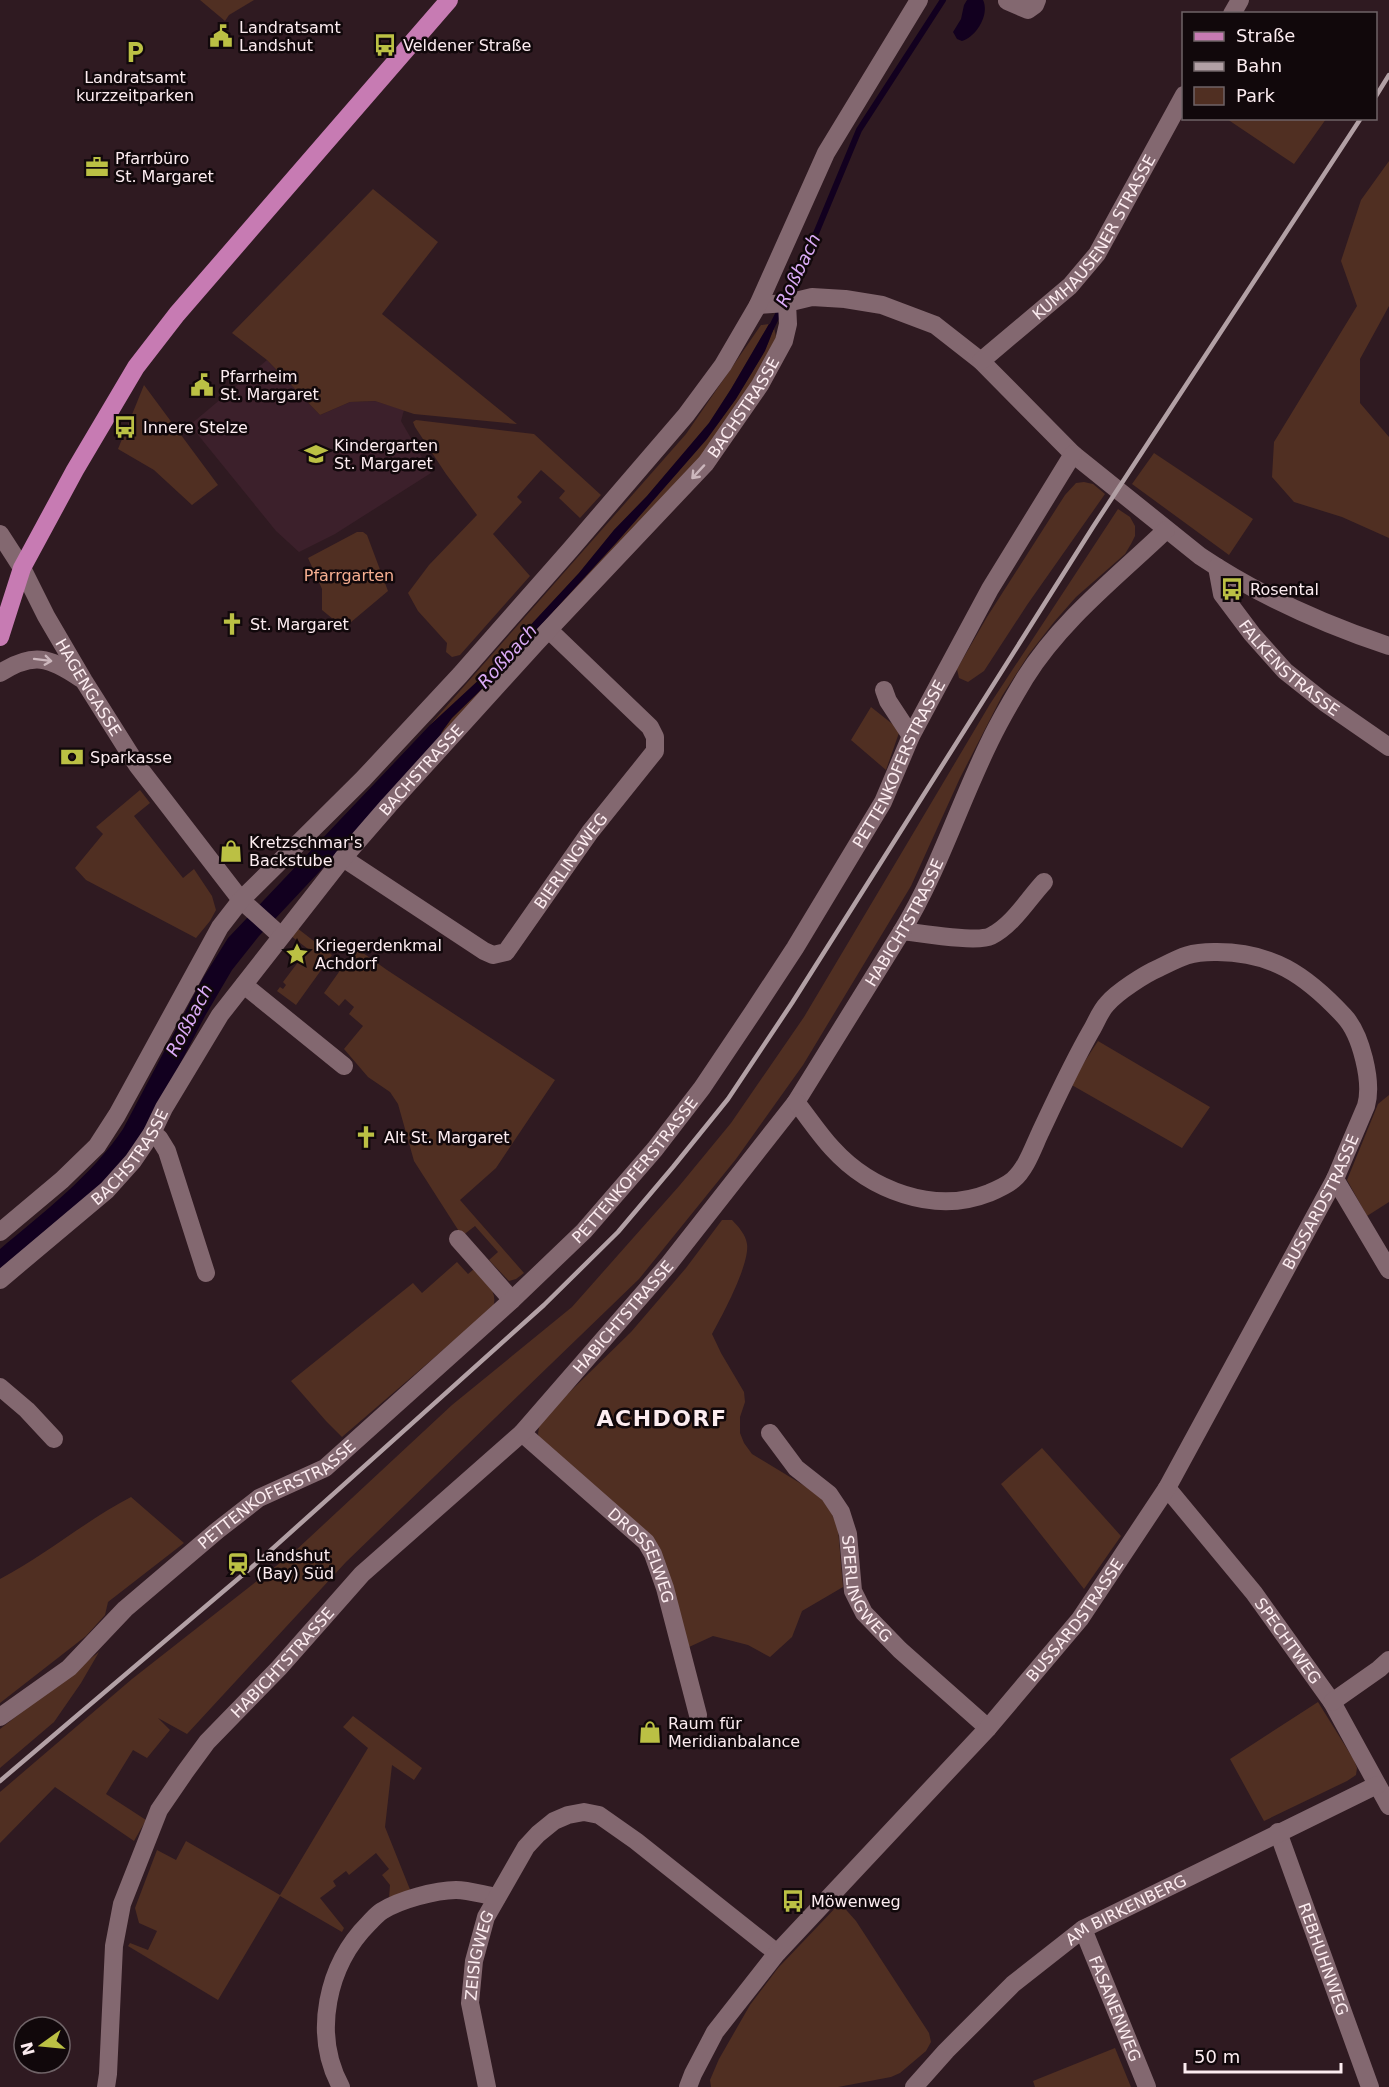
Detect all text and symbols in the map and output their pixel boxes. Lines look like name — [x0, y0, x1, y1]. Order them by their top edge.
legend — [1182, 12, 1377, 120]
place label: Landratsamt Landshut — [239, 18, 341, 55]
public building icon: Landratsamt Landshut — [208, 23, 234, 49]
text: Straße — [1236, 25, 1295, 46]
bus stop icon: Veldener Straße — [372, 32, 398, 58]
place label: Veldener Straße — [403, 36, 531, 55]
parking icon: Landratsamt kurzzeitparken — [122, 39, 148, 65]
text: Bahn — [1236, 55, 1282, 76]
place label: Landratsamt kurzzeitparken — [76, 68, 194, 105]
text: Park — [1236, 85, 1275, 106]
place label: Pfarrbüro St. Margaret — [115, 149, 214, 186]
street label: KUMHAUSENER STRASSE — [1028, 151, 1159, 323]
office icon: Pfarrbüro St. Margaret — [84, 154, 110, 180]
water label: Roßbach — [771, 230, 825, 310]
street label: BACHSTRASSE — [703, 354, 783, 461]
place label: Pfarrheim St. Margaret — [220, 367, 319, 404]
public building icon: Pfarrheim St. Margaret — [189, 372, 215, 398]
bus stop icon: Innere Stelze — [112, 414, 138, 440]
place label: Innere Stelze — [143, 418, 248, 437]
place label: Kindergarten St. Margaret — [334, 436, 438, 473]
school or university icon: Kindergarten St. Margaret — [303, 441, 329, 467]
one-way arrow — [691, 464, 705, 479]
park label: Pfarrgarten — [304, 566, 394, 585]
bus stop icon: Rosental — [1219, 576, 1245, 602]
place label: Rosental — [1250, 580, 1319, 599]
church icon: St. Margaret — [219, 611, 245, 637]
place label: St. Margaret — [250, 615, 349, 634]
street label: FALKENSTRASSE — [1235, 616, 1343, 720]
water label: Roßbach — [473, 620, 541, 692]
street label: HAGENGASSE — [52, 635, 126, 739]
one-way arrow — [33, 655, 53, 666]
street label: PETTENKOFERSTRASSE — [848, 676, 949, 851]
street label: BACHSTRASSE — [375, 720, 467, 819]
bank icon: Sparkasse — [59, 744, 85, 770]
place label: Sparkasse — [90, 748, 172, 767]
street label: BIERLINGWEG — [530, 809, 611, 912]
place label: Kretzschmar's Backstube — [249, 833, 362, 870]
shop icon: Kretzschmar's Backstube — [218, 838, 244, 864]
street label: HABICHTSTRASSE — [861, 855, 947, 990]
place label: Kriegerdenkmal Achdorf — [315, 936, 442, 973]
place icon: Kriegerdenkmal Achdorf — [284, 941, 310, 967]
water label: Roßbach — [161, 980, 217, 1060]
street label: PETTENKOFERSTRASSE — [568, 1093, 701, 1247]
street label: BACHSTRASSE — [87, 1106, 172, 1209]
church icon: Alt St. Margaret — [353, 1124, 379, 1150]
place label: Alt St. Margaret — [384, 1128, 510, 1147]
street label: BUSSARDSTRASSE — [1278, 1131, 1362, 1273]
street label: HABICHTSTRASSE — [569, 1257, 677, 1377]
district label: ACHDORF — [596, 1406, 728, 1431]
street label: PETTENKOFERSTRASSE — [194, 1436, 359, 1553]
street label: DROSSELWEG — [604, 1504, 678, 1605]
street label: SPERLINGWEG — [839, 1534, 896, 1646]
place label: Landshut (Bay) Süd — [256, 1546, 334, 1583]
station icon: Landshut (Bay) Süd — [225, 1551, 251, 1577]
street label: BUSSARDSTRASSE — [1022, 1555, 1127, 1685]
street label: SPECHTWEG — [1251, 1594, 1325, 1687]
street label: HABICHTSTRASSE — [227, 1603, 338, 1721]
place label: Raum für Meridianbalance — [668, 1714, 800, 1751]
shop icon: Raum für Meridianbalance — [637, 1719, 663, 1745]
street label: AM BIRKENBERG — [1061, 1870, 1190, 1949]
bus stop icon: Möwenweg — [780, 1888, 806, 1914]
place label: Möwenweg — [811, 1892, 901, 1911]
street label: REBHUHNWEG — [1295, 1900, 1353, 2018]
street label: ZEISIGWEG — [461, 1907, 497, 2001]
street label: FASANENWEG — [1085, 1953, 1145, 2064]
north arrow — [12, 2015, 72, 2075]
scale bar — [1185, 2036, 1341, 2074]
text: N — [17, 2040, 39, 2058]
text: 50 m — [1194, 2046, 1240, 2067]

